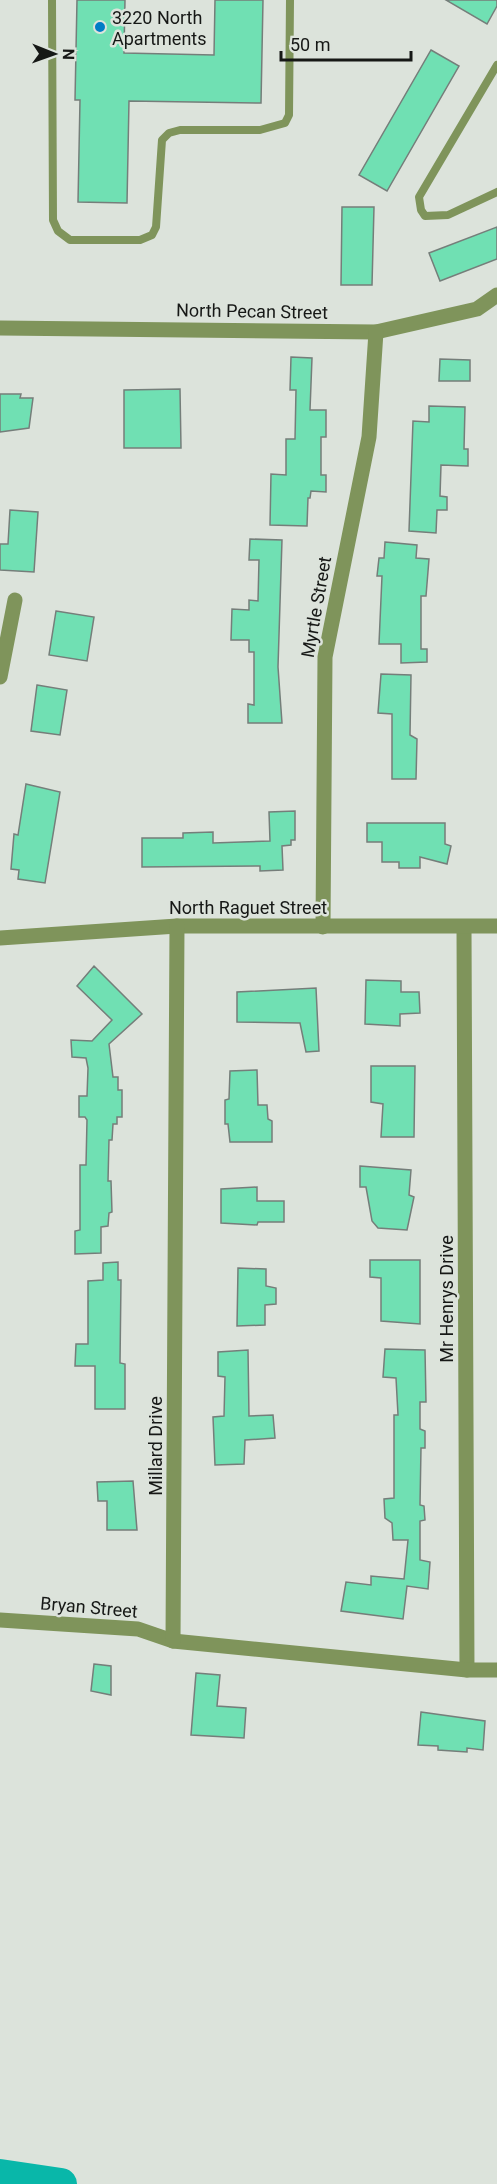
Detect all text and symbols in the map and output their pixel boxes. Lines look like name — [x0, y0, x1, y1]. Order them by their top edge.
place label: 3220 North Apartments — [112, 7, 207, 49]
marker: 3220 North Apartments — [93, 20, 107, 34]
north arrow — [24, 24, 84, 84]
scale bar — [281, 24, 412, 62]
text: 50 m — [290, 34, 330, 55]
text: N — [59, 48, 78, 60]
street label: North Pecan Street — [176, 299, 328, 323]
street label: Myrtle Street — [297, 555, 335, 659]
street label: North Raguet Street — [169, 897, 327, 918]
street label: Mr Henrys Drive — [436, 1235, 457, 1363]
street label: Millard Drive — [145, 1396, 166, 1496]
street label: Bryan Street — [39, 1592, 139, 1622]

